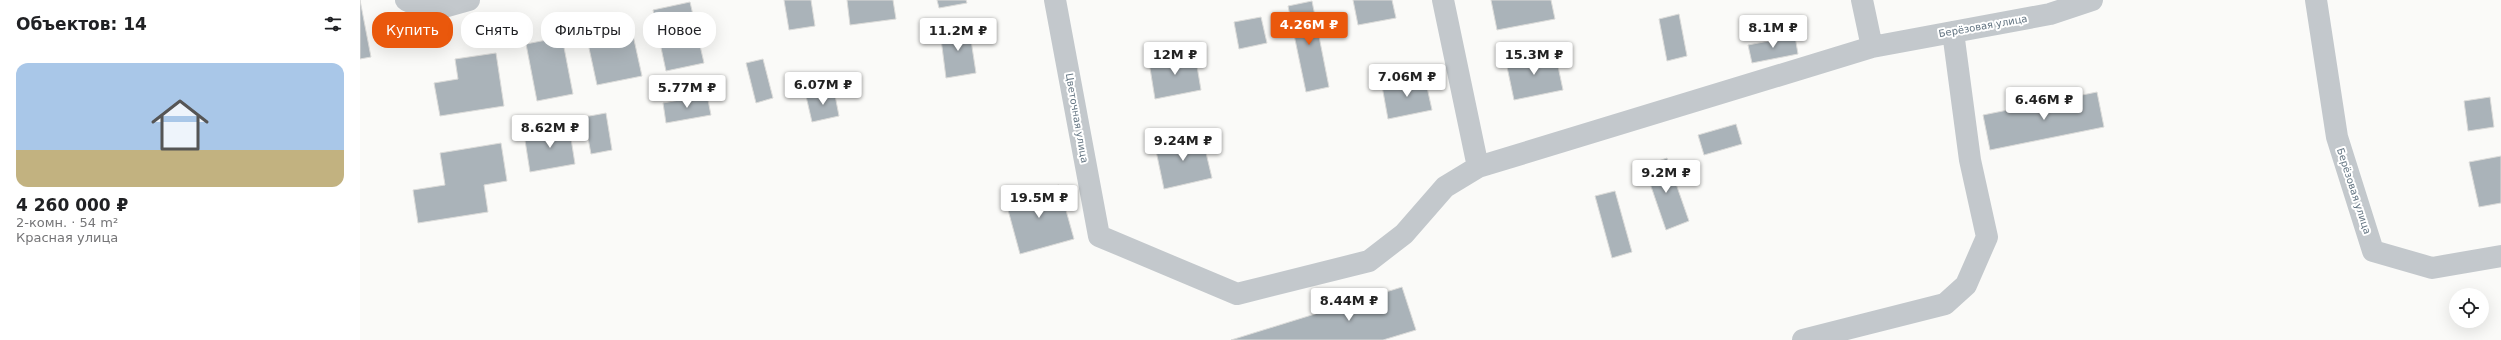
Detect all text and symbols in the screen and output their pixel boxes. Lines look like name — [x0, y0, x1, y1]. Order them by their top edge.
chip: Купить — [372, 12, 453, 48]
chip: Снять — [461, 12, 533, 48]
chip: Фильтры — [541, 12, 635, 48]
chip: Новое — [643, 12, 716, 48]
pin: 4.26M ₽ — [1272, 12, 1346, 46]
icon: filters — [322, 13, 344, 35]
street label: Берёзовая улица — [1938, 13, 2028, 39]
text: Объектов: 14 — [16, 14, 147, 34]
pin: 8.1M ₽ — [1740, 15, 1806, 49]
text: 4.26M ₽ — [1280, 17, 1338, 32]
pin: 11.2M ₽ — [921, 18, 995, 52]
text: 8.1M ₽ — [1748, 20, 1798, 35]
text: 11.2M ₽ — [929, 23, 987, 38]
pin: 12M ₽ — [1147, 42, 1203, 76]
pin: 15.3M ₽ — [1497, 42, 1571, 76]
text: 12M ₽ — [1153, 47, 1197, 62]
text: 15.3M ₽ — [1505, 47, 1563, 62]
pin: 7.06M ₽ — [1370, 64, 1444, 98]
text: 7.06M ₽ — [1378, 69, 1436, 84]
pin: 6.07M ₽ — [786, 72, 860, 106]
street label: Цветочная улица — [1064, 72, 1090, 164]
pin: 5.77M ₽ — [650, 75, 724, 109]
text: 6.07M ₽ — [794, 77, 852, 92]
text: 5.77M ₽ — [658, 80, 716, 95]
pin: 6.46M ₽ — [2007, 87, 2081, 121]
icon: home — [144, 89, 216, 161]
text: 6.46M ₽ — [2015, 92, 2073, 107]
pin: 8.62M ₽ — [513, 115, 587, 149]
text: 8.62M ₽ — [521, 120, 579, 135]
pin: 9.24M ₽ — [1146, 128, 1220, 162]
text: 9.24M ₽ — [1154, 133, 1212, 148]
street label: Берёзовая улица — [2335, 147, 2373, 235]
pin: 9.2M ₽ — [1633, 160, 1699, 194]
text: 9.2M ₽ — [1641, 165, 1691, 180]
pin: 19.5M ₽ — [1002, 185, 1076, 219]
text: 19.5M ₽ — [1010, 190, 1068, 205]
text: 4 260 000 ₽ — [16, 195, 128, 215]
text: 2-комн. · 54 m² — [16, 215, 118, 230]
text: Красная улица — [16, 230, 118, 245]
pin: 8.44M ₽ — [1312, 288, 1386, 322]
map controls — [2449, 288, 2489, 328]
button: locate — [2449, 288, 2489, 328]
text: 8.44M ₽ — [1320, 293, 1378, 308]

